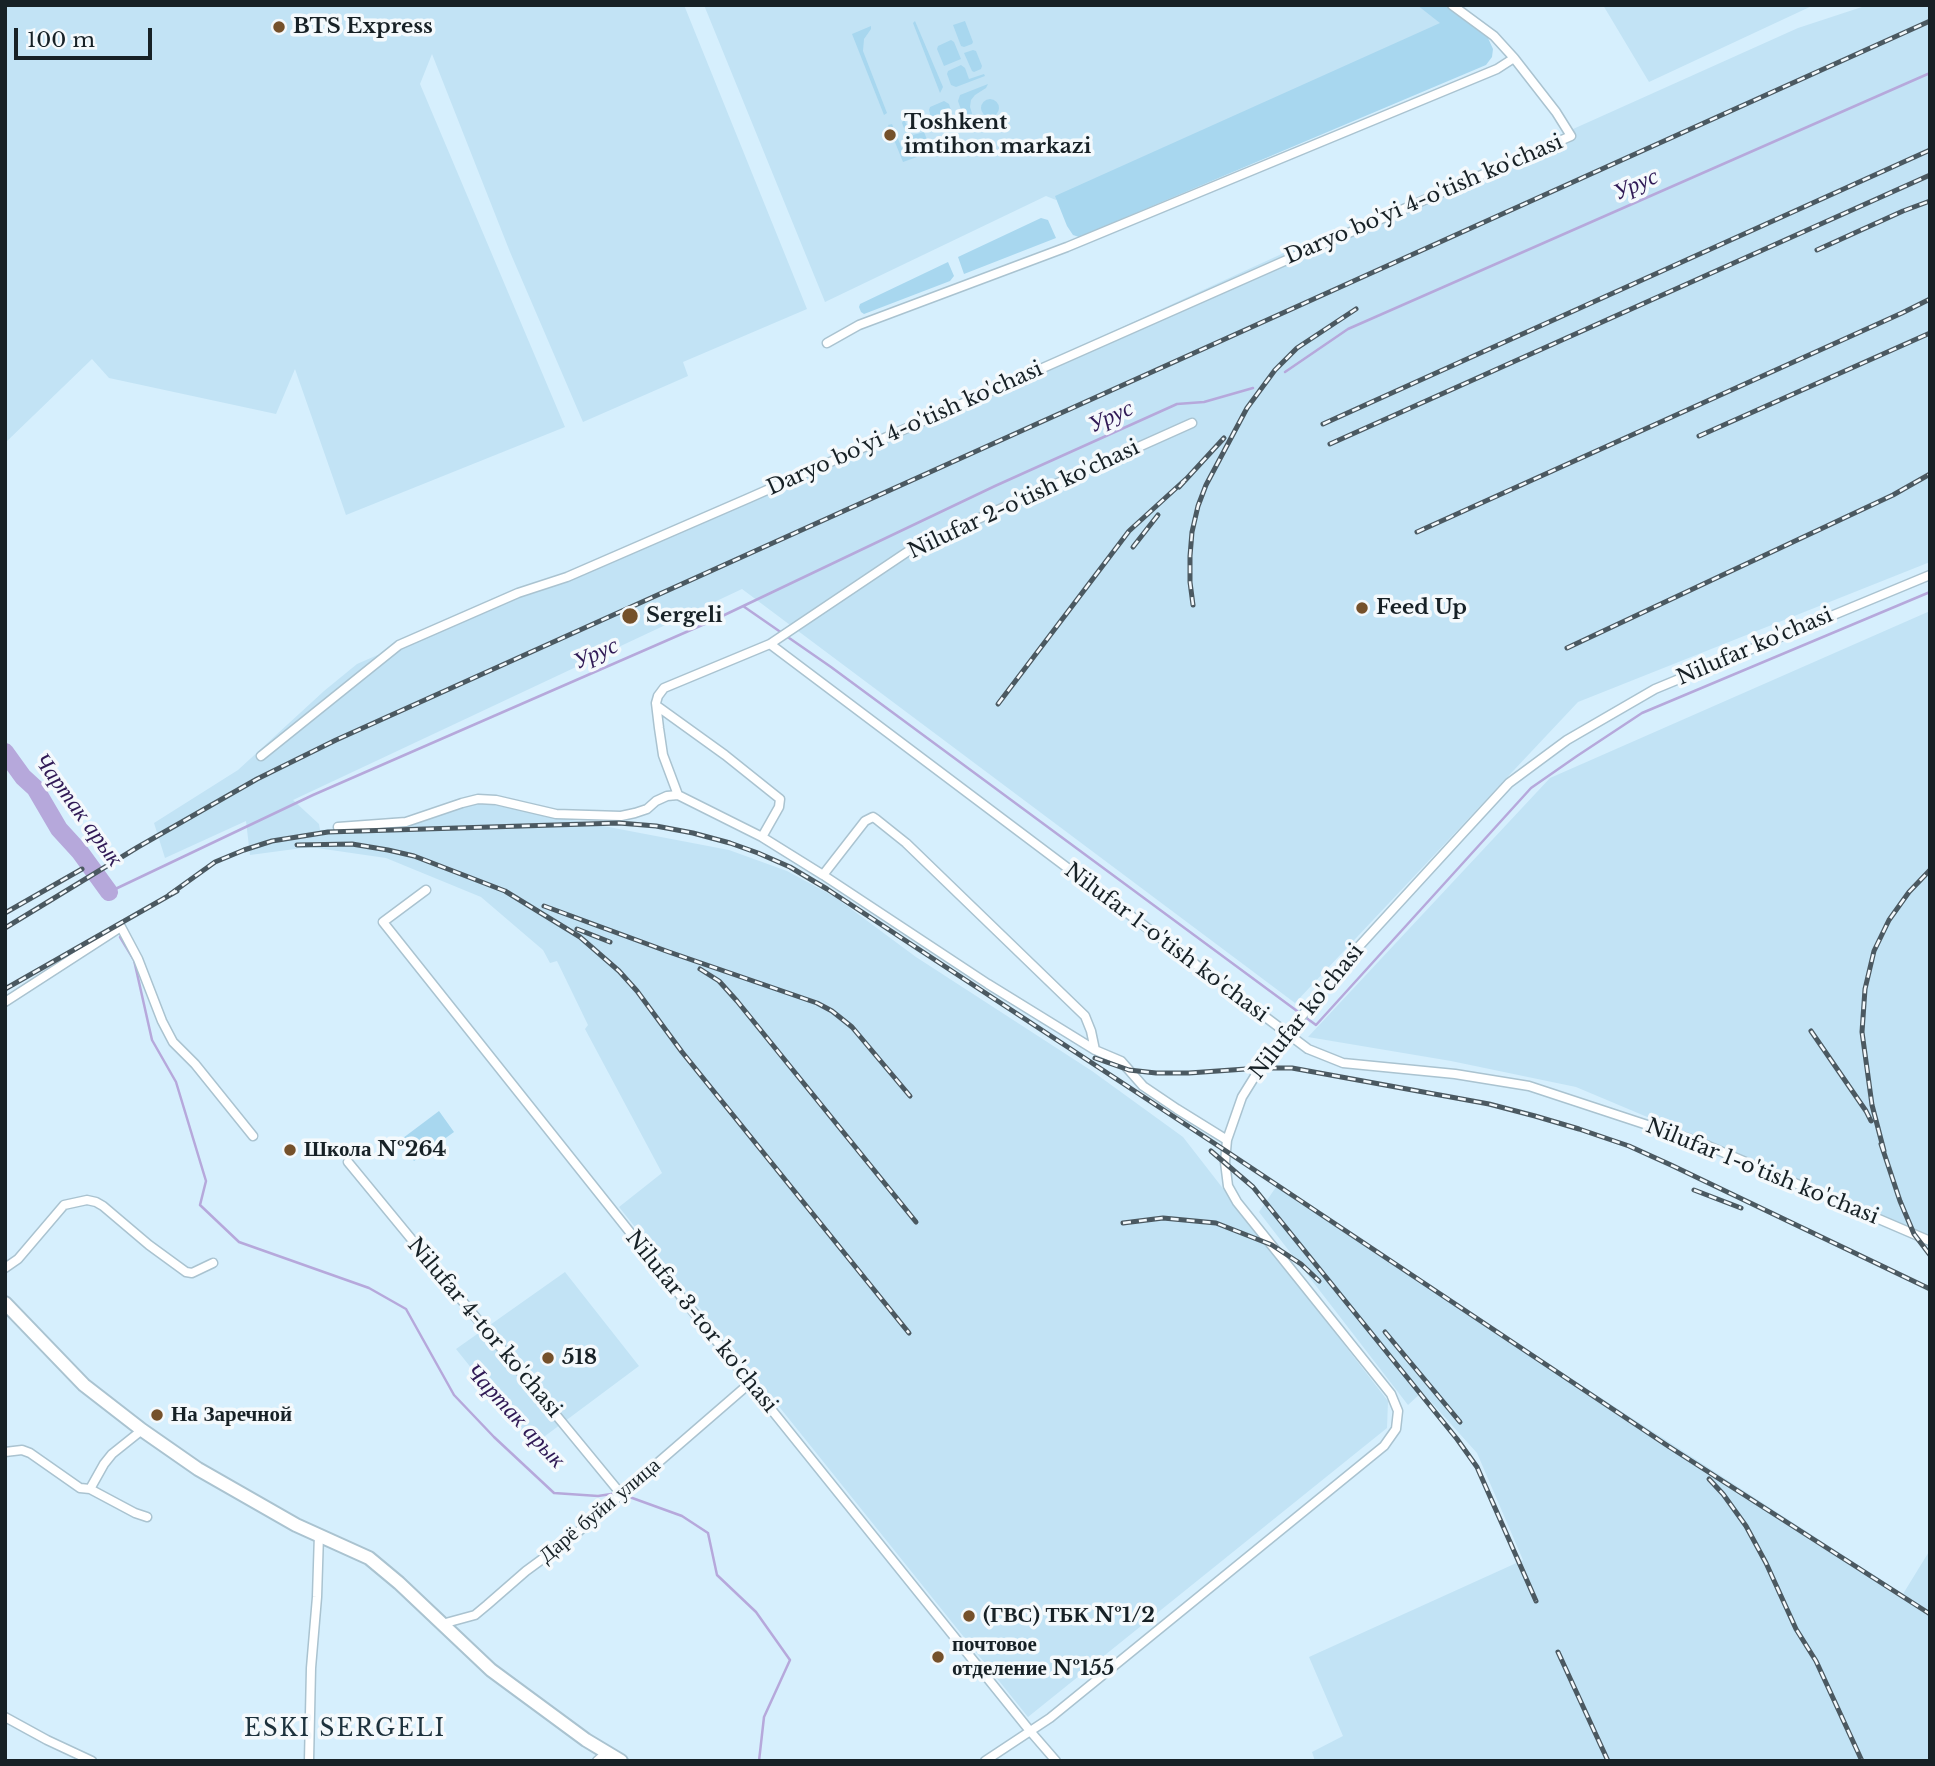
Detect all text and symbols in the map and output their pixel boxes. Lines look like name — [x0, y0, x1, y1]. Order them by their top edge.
scale bar — [18, 14, 156, 58]
place label: BTS Express — [293, 14, 433, 40]
marker: BTS Express — [271, 19, 287, 35]
text: 100 m — [27, 27, 95, 53]
place label: Toshkent imtihon markazi — [904, 110, 1091, 160]
marker: Toshkent imtihon markazi — [882, 127, 898, 143]
street label: Daryo bo'yi 4-o'tish ko'chasi — [1281, 130, 1567, 270]
water label: Урус — [1609, 163, 1663, 207]
street label: Daryo bo'yi 4-o'tish ko'chasi — [763, 357, 1047, 501]
water label: Урус — [1084, 395, 1138, 439]
street label: Nilufar 2-o'tish ko'chasi — [904, 435, 1144, 565]
place label: Feed Up — [1376, 595, 1467, 621]
marker: Feed Up — [1354, 600, 1370, 616]
place label: Sergeli — [646, 603, 723, 629]
street label: Nilufar ko'chasi — [1673, 603, 1837, 691]
marker: Sergeli — [620, 606, 640, 626]
water label: Урус — [569, 632, 623, 676]
water label: Чартак арык — [28, 748, 128, 872]
street label: Nilufar 1-o'tish ko'chasi — [1059, 858, 1273, 1028]
street label: Nilufar ko'chasi — [1245, 939, 1369, 1085]
street label: Nilufar 1-o'tish ko'chasi — [1642, 1114, 1882, 1230]
place label: Школа №264 — [304, 1137, 447, 1163]
marker: Школа №264 — [282, 1142, 298, 1158]
street label: Nilufar 3-tor ko'chasi — [620, 1226, 782, 1418]
street label: Nilufar 4-tor ko'chasi — [402, 1233, 566, 1423]
place label: 518 — [562, 1345, 597, 1371]
marker: 518 — [540, 1350, 556, 1366]
water label: Чартак арык — [459, 1358, 571, 1474]
place label: На Заречной — [171, 1402, 292, 1428]
marker: На Заречной — [149, 1407, 165, 1423]
street label: Дарё буйи улица — [534, 1453, 666, 1569]
place label: (ГВС) ТБК №1/2 — [983, 1603, 1155, 1629]
marker: (ГВС) ТБК №1/2 — [961, 1608, 977, 1624]
place label: почтовое отделение №155 — [952, 1632, 1114, 1682]
marker: почтовое отделение №155 — [930, 1649, 946, 1665]
district label: ESKI SERGELI — [246, 1716, 444, 1744]

